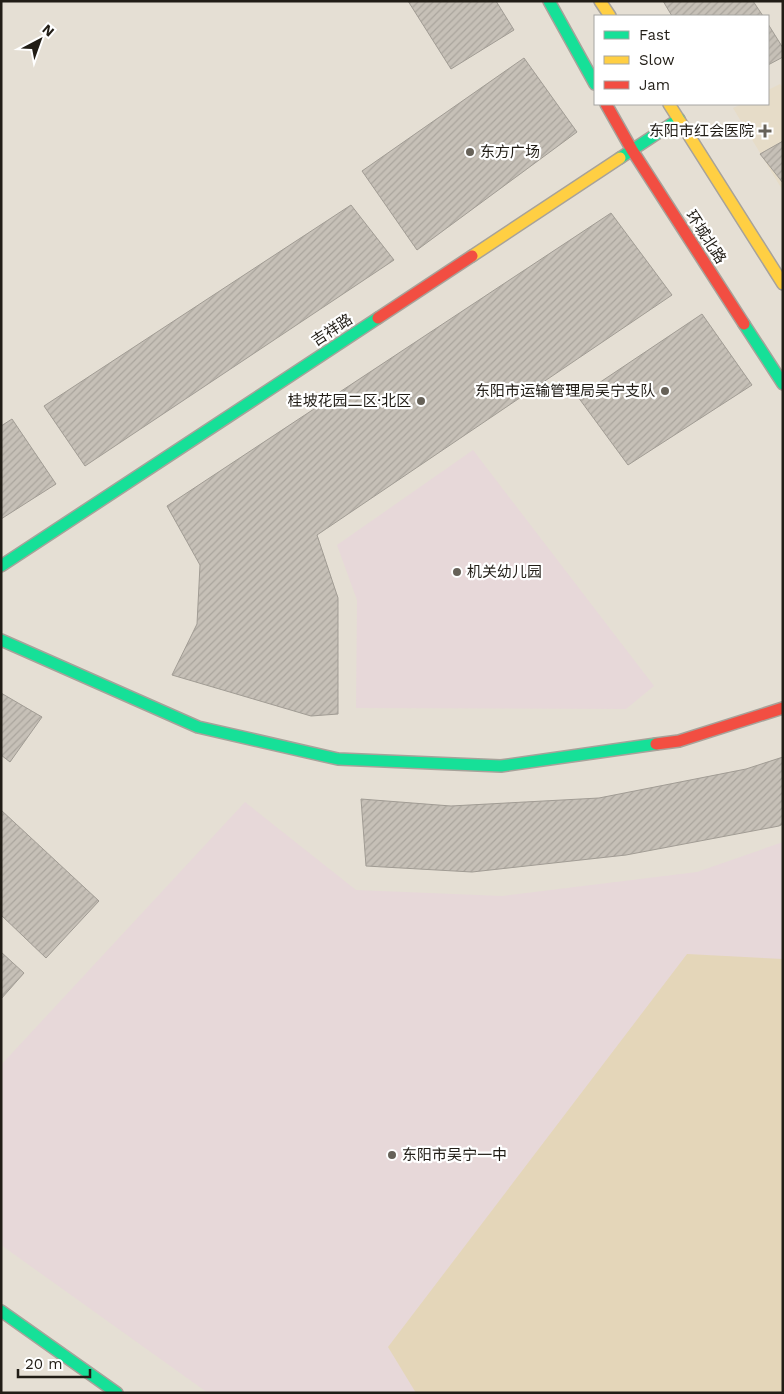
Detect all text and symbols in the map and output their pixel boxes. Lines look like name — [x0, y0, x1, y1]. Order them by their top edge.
north arrow — [15, 15, 65, 65]
legend — [594, 15, 769, 105]
text: N — [39, 21, 58, 40]
text: Fast — [639, 26, 671, 44]
text: Slow — [639, 51, 675, 69]
text: Jam — [639, 76, 670, 94]
place label: 东阳市红会医院 — [649, 122, 754, 140]
marker: 东阳市红会医院 — [758, 124, 772, 138]
place label: 东方广场 — [480, 143, 540, 161]
marker: 东方广场 — [464, 146, 476, 158]
street label: 环城北路 — [682, 207, 730, 267]
street label: 吉祥路 — [308, 310, 356, 350]
place label: 东阳市运输管理局吴宁支队 — [475, 382, 655, 400]
marker: 东阳市运输管理局吴宁支队 — [659, 385, 671, 397]
place label: 桂坡花园二区·北区 — [288, 392, 411, 410]
marker: 桂坡花园二区·北区 — [415, 395, 427, 407]
place label: 机关幼儿园 — [467, 563, 542, 581]
marker: 机关幼儿园 — [451, 566, 463, 578]
place label: 东阳市吴宁一中 — [402, 1146, 507, 1164]
marker: 东阳市吴宁一中 — [386, 1149, 398, 1161]
scale bar — [18, 1346, 90, 1378]
text: 20 m — [25, 1355, 63, 1373]

